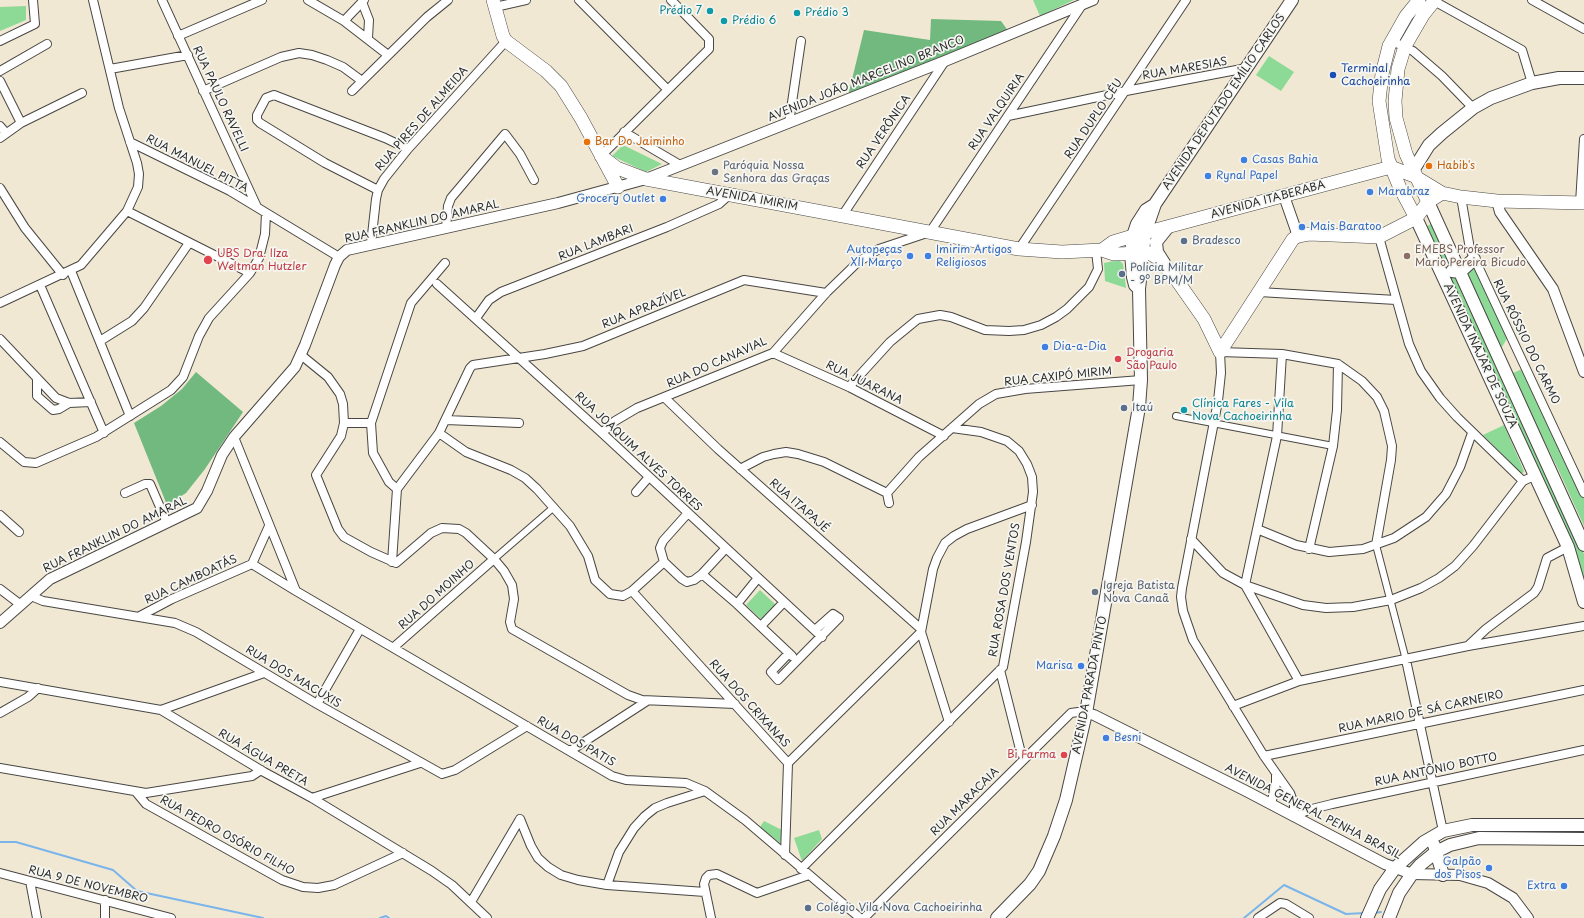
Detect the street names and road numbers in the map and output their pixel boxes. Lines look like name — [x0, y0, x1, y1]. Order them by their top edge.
street label: AVENIDA DEPUTADO EMÍLIO CARLOS — [1160, 11, 1288, 193]
street label: AVENIDA JOÃO MARCELINO BRANCO — [766, 33, 966, 125]
street label: RUA PAULO RAVELLI — [190, 44, 250, 154]
street label: RUA MARESIAS — [1141, 55, 1229, 83]
street label: RUA PIRES DE ALMEIDA — [373, 64, 471, 174]
street label: RUA VALQUIRIA — [966, 71, 1028, 153]
street label: RUA DUPLO CÉU — [1062, 77, 1126, 161]
street label: RUA VERÔNICA — [854, 92, 914, 172]
street label: RUA MANUEL PITTA — [144, 132, 250, 196]
street label: AVENIDA ITABERABA — [1209, 178, 1327, 222]
street label: AVENIDA IMIRIM — [705, 184, 799, 214]
street label: RUA FRANKLIN DO AMARAL — [343, 198, 501, 246]
street label: RUA LAMBARI — [557, 222, 635, 264]
street label: RUA RÓSSIO DO CARMO — [1490, 277, 1562, 407]
street label: AVENIDA INAJAR DE SOUZA — [1441, 282, 1519, 430]
street label: RUA APRAZÍVEL — [600, 286, 688, 332]
street label: RUA DO CANAVIAL — [665, 335, 769, 391]
street label: RUA JUARANA — [823, 359, 905, 407]
street label: RUA CAXIPÓ MIRIM — [1003, 365, 1113, 389]
street label: RUA JOAQUIM ALVES TORRES — [572, 390, 704, 514]
street label: RUA ITAPAJÉ — [766, 477, 832, 535]
street label: RUA FRANKLIN DO AMARAL — [41, 494, 189, 576]
street label: RUA ROSA DOS VENTOS — [987, 522, 1023, 658]
street label: RUA CAMBOATÁS — [143, 553, 239, 607]
street label: RUA DO MOINHO — [396, 558, 478, 632]
street label: AVENIDA PARADA PINTO — [1070, 615, 1110, 755]
street label: RUA DOS MACUXIS — [243, 643, 343, 711]
street label: RUA DOS CRIXANAS — [706, 657, 792, 751]
street label: RUA MARIO DE SÁ CARNEIRO — [1337, 688, 1505, 736]
street label: RUA DOS PATIS — [535, 714, 617, 770]
street label: RUA ÁGUA PRETA — [216, 727, 310, 789]
street label: RUA ANTÔNIO BOTTO — [1374, 751, 1498, 789]
street label: AVENIDA GENERAL PENHA BRASIL — [1223, 762, 1403, 862]
street label: RUA MARACAIA — [928, 765, 1002, 839]
street label: RUA PEDRO OSÓRIO FILHO — [158, 793, 296, 879]
street label: RUA 9 DE NOVEMBRO — [27, 864, 149, 906]

